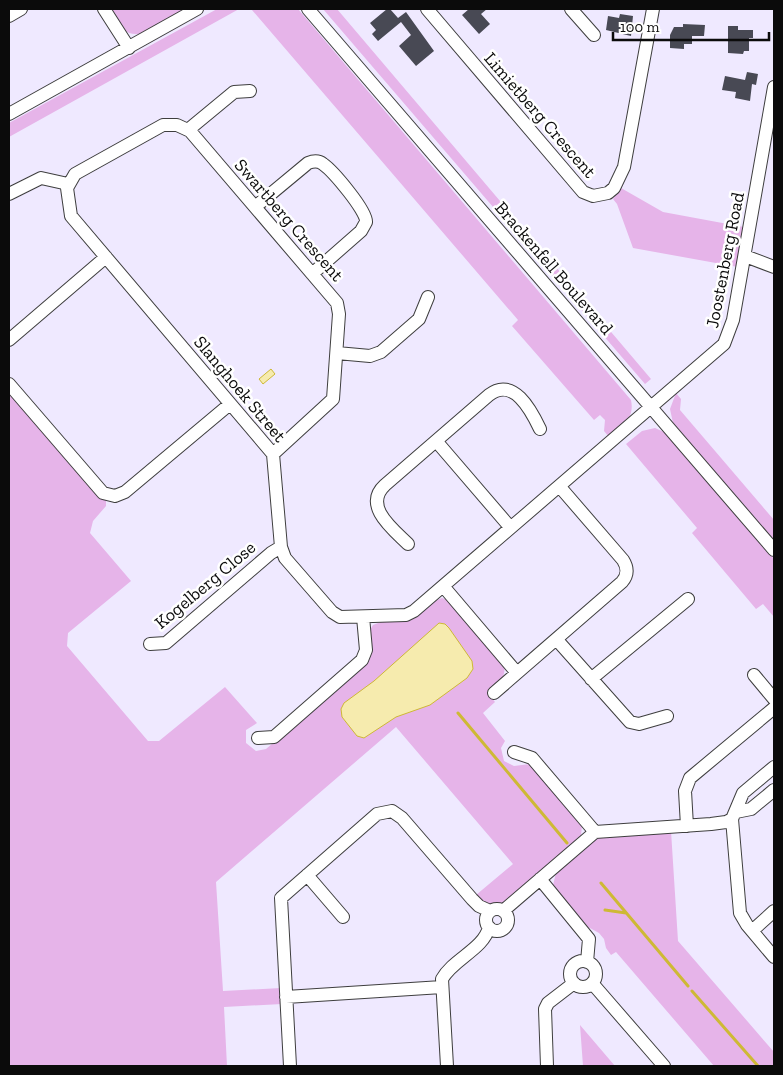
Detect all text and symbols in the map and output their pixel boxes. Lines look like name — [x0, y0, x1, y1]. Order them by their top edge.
scale bar — [613, 10, 769, 42]
text: 100 m — [620, 18, 659, 36]
street label: Limietberg Crescent — [479, 48, 601, 183]
street label: Swartberg Crescent — [230, 154, 348, 286]
street label: Joostenberg Road — [701, 190, 749, 330]
street label: Brackenfell Boulevard — [490, 197, 618, 339]
street label: Slanghoek Street — [189, 331, 291, 447]
street label: Kogelberg Close — [150, 536, 260, 634]

